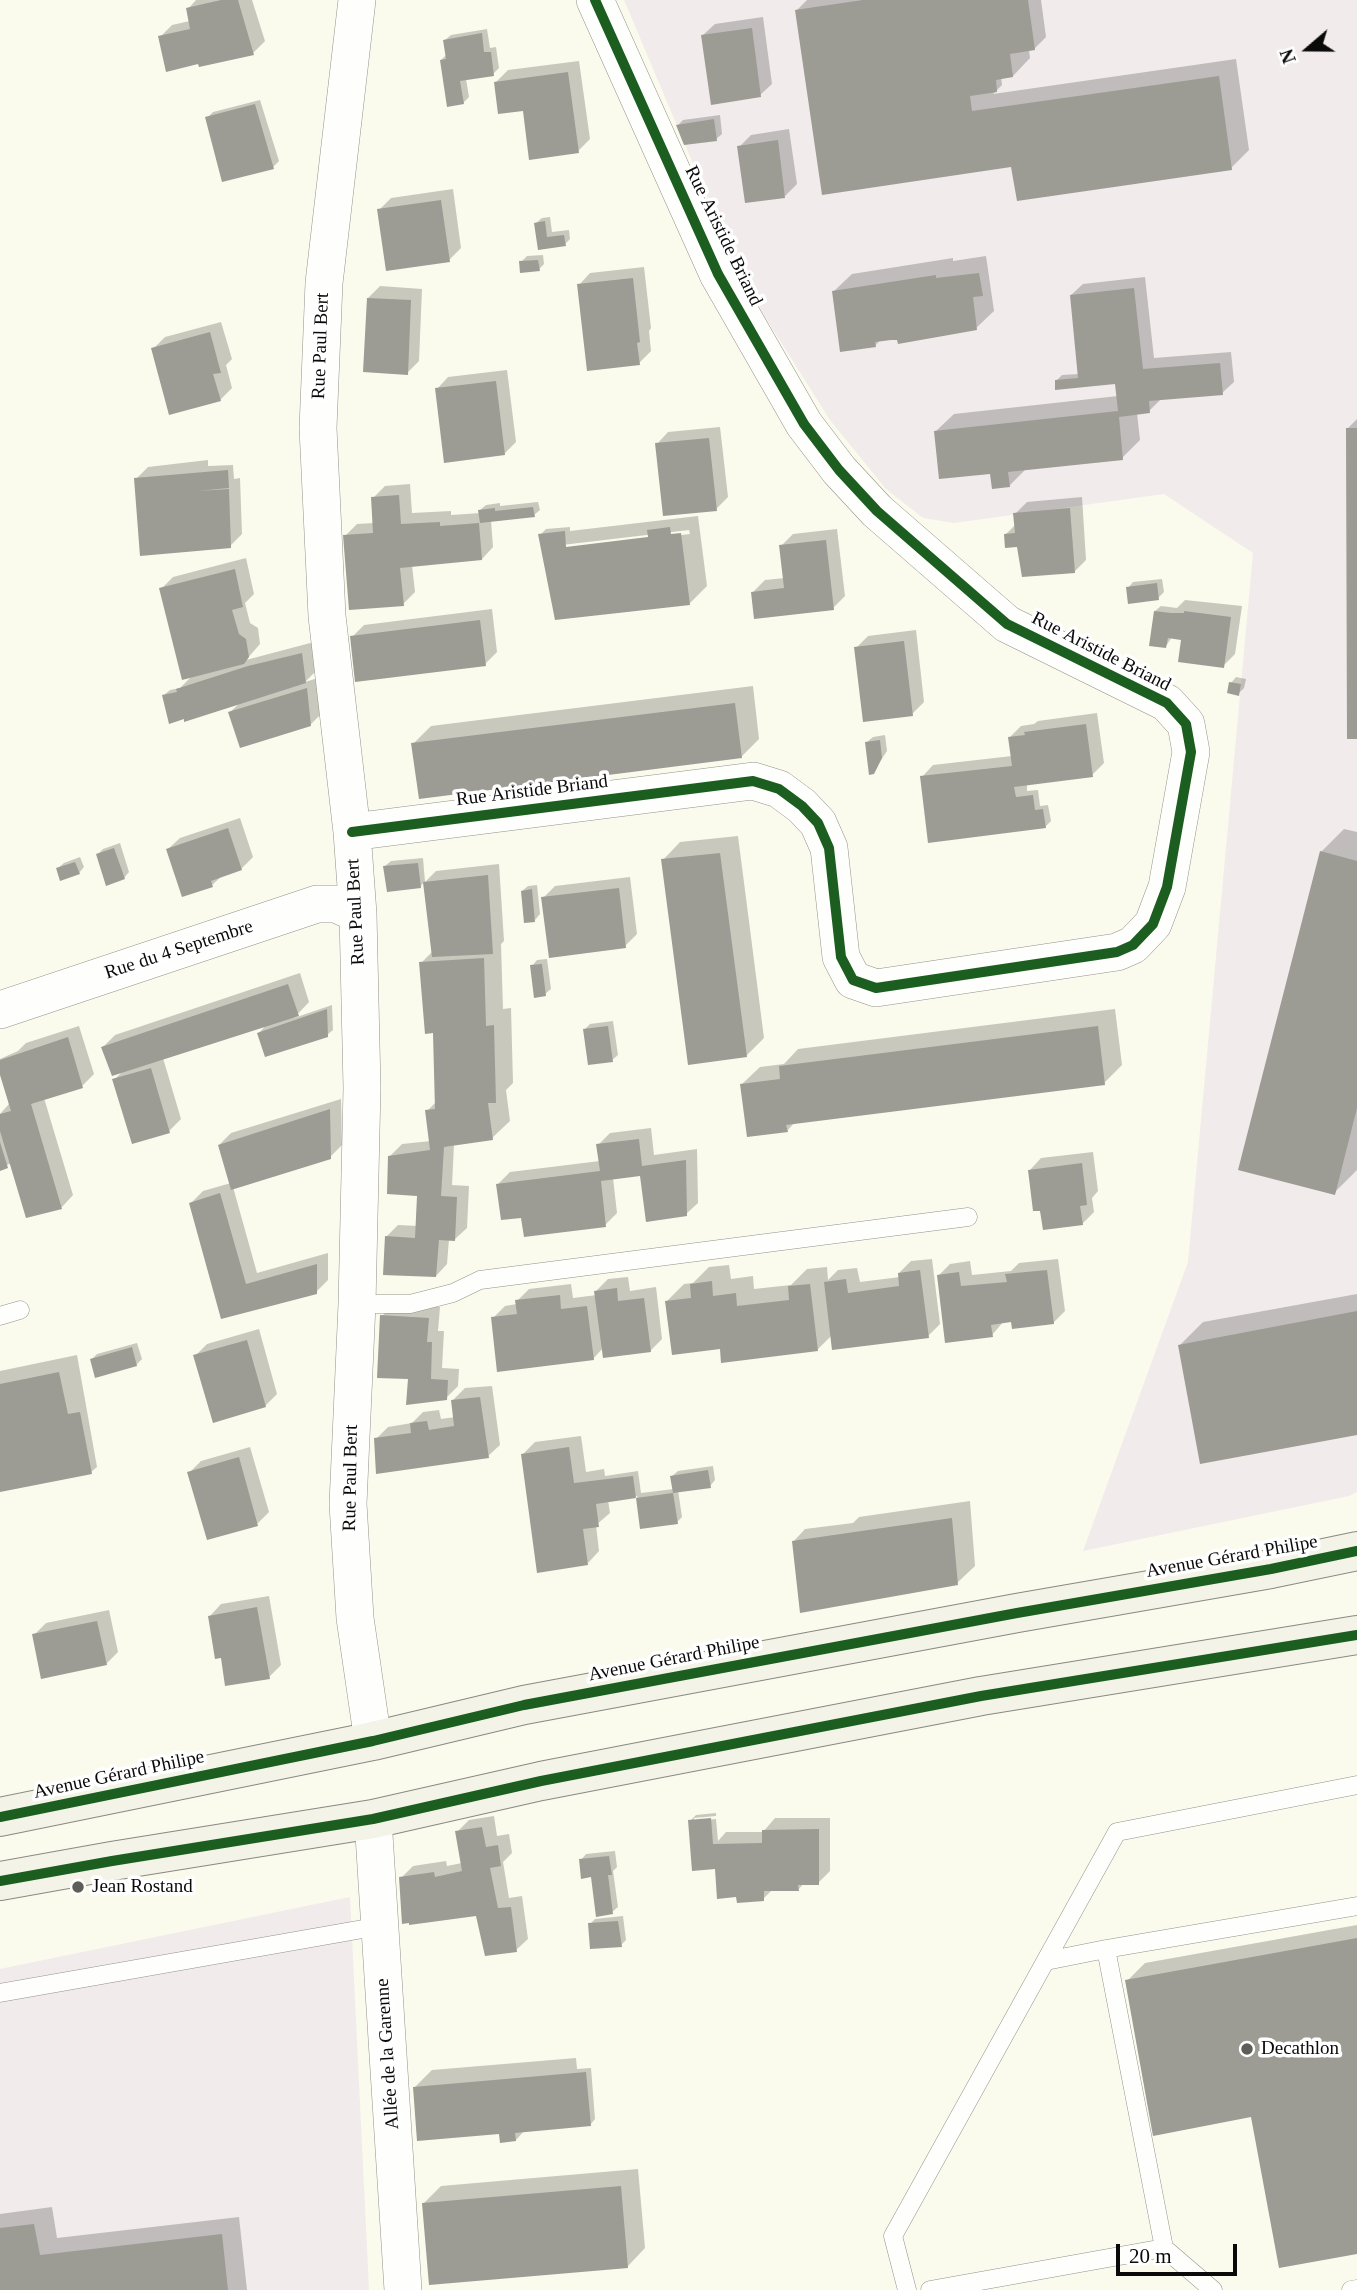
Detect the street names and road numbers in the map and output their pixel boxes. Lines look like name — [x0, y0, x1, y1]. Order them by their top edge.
street label: Rue Aristide Briand — [679, 162, 767, 310]
street label: Rue Paul Bert — [308, 292, 334, 400]
street label: Rue Aristide Briand — [1028, 607, 1174, 697]
street label: Rue Aristide Briand — [455, 770, 609, 812]
street label: Rue Paul Bert — [342, 858, 370, 966]
street label: Rue du 4 Septembre — [102, 915, 256, 985]
street label: Rue Paul Bert — [339, 1425, 363, 1531]
street label: Avenue Gérard Philipe — [1144, 1531, 1320, 1583]
street label: Avenue Gérard Philipe — [587, 1631, 761, 1687]
street label: Avenue Gérard Philipe — [32, 1746, 206, 1804]
street label: Allée de la Garenne — [371, 1978, 405, 2130]

